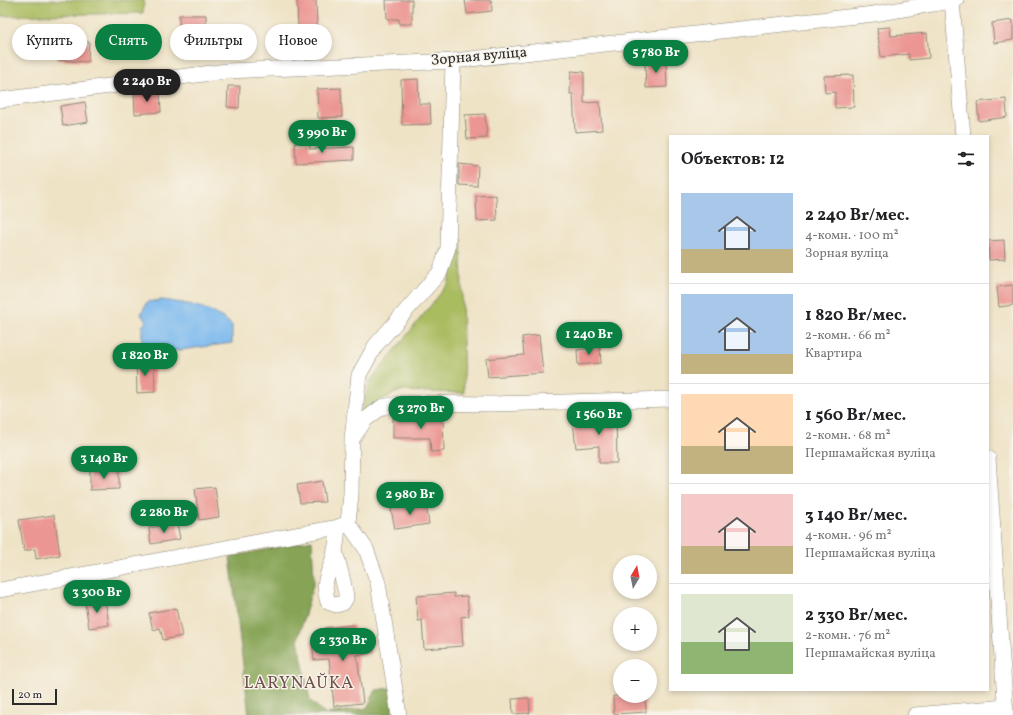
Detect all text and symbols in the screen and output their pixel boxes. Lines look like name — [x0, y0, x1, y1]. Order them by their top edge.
chip: Купить — [12, 24, 87, 60]
chip: Снять — [95, 24, 162, 60]
chip: Фильтры — [170, 24, 257, 60]
chip: Новое — [265, 24, 332, 60]
pin: 5 780 Br — [615, 40, 697, 74]
street label: Зорная вуліца — [430, 42, 528, 72]
text: 5 780 Br — [632, 44, 680, 62]
pin: 2 240 Br — [106, 69, 188, 103]
text: 2 240 Br — [122, 73, 172, 91]
pin: 3 990 Br — [281, 120, 363, 154]
text: 3 990 Br — [297, 124, 347, 142]
text: Объектов: 12 — [681, 148, 785, 171]
icon: filters — [955, 148, 977, 170]
text: 2 240 Br/мес. — [805, 204, 909, 227]
icon: home — [713, 209, 761, 257]
text: 4-комн. · 100 m² — [805, 227, 899, 245]
text: Зорная вуліца — [805, 245, 889, 263]
text: 1 820 Br/мес. — [805, 304, 907, 327]
icon: home — [713, 310, 761, 358]
pin: 1 240 Br — [548, 322, 630, 356]
text: 1 240 Br — [565, 326, 613, 344]
text: 2-комн. · 66 m² — [805, 327, 891, 345]
pin: 1 820 Br — [104, 343, 186, 377]
text: Квартира — [805, 345, 862, 363]
text: 1 820 Br — [122, 347, 168, 365]
pin: 3 270 Br — [380, 396, 462, 430]
text: 3 270 Br — [397, 400, 445, 418]
pin: 1 560 Br — [558, 402, 640, 436]
text: 1 560 Br/мес. — [805, 404, 906, 427]
text: 1 560 Br — [576, 406, 622, 424]
icon: home — [713, 410, 761, 458]
text: 2-комн. · 68 m² — [805, 427, 891, 445]
text: Першамайская вуліца — [805, 445, 936, 463]
pin: 3 140 Br — [63, 446, 145, 480]
text: 3 140 Br — [80, 450, 128, 468]
pin: 2 980 Br — [369, 482, 451, 516]
text: 2 980 Br — [385, 486, 435, 504]
pin: 2 280 Br — [123, 500, 205, 534]
text: 2 280 Br — [140, 504, 188, 522]
text: 3 140 Br/мес. — [805, 504, 908, 527]
icon: home — [713, 510, 761, 558]
text: 4-комн. · 96 m² — [805, 527, 892, 545]
text: Першамайская вуліца — [805, 545, 936, 563]
north arrow — [613, 555, 657, 599]
map controls — [613, 555, 657, 703]
pin: 3 300 Br — [56, 580, 138, 614]
text: 3 300 Br — [72, 584, 122, 602]
text: 2 330 Br/мес. — [805, 604, 908, 627]
button: + — [613, 607, 657, 651]
icon: home — [713, 610, 761, 658]
text: 2-комн. · 76 m² — [805, 627, 890, 645]
pin: 2 330 Br — [302, 628, 384, 662]
text: 2 330 Br — [319, 632, 367, 650]
text: Першамайская вуліца — [805, 645, 936, 663]
button: − — [613, 659, 657, 703]
district label: LARYNAŬKA — [244, 672, 354, 695]
scale bar — [12, 687, 57, 706]
text: 20 m — [18, 688, 42, 703]

